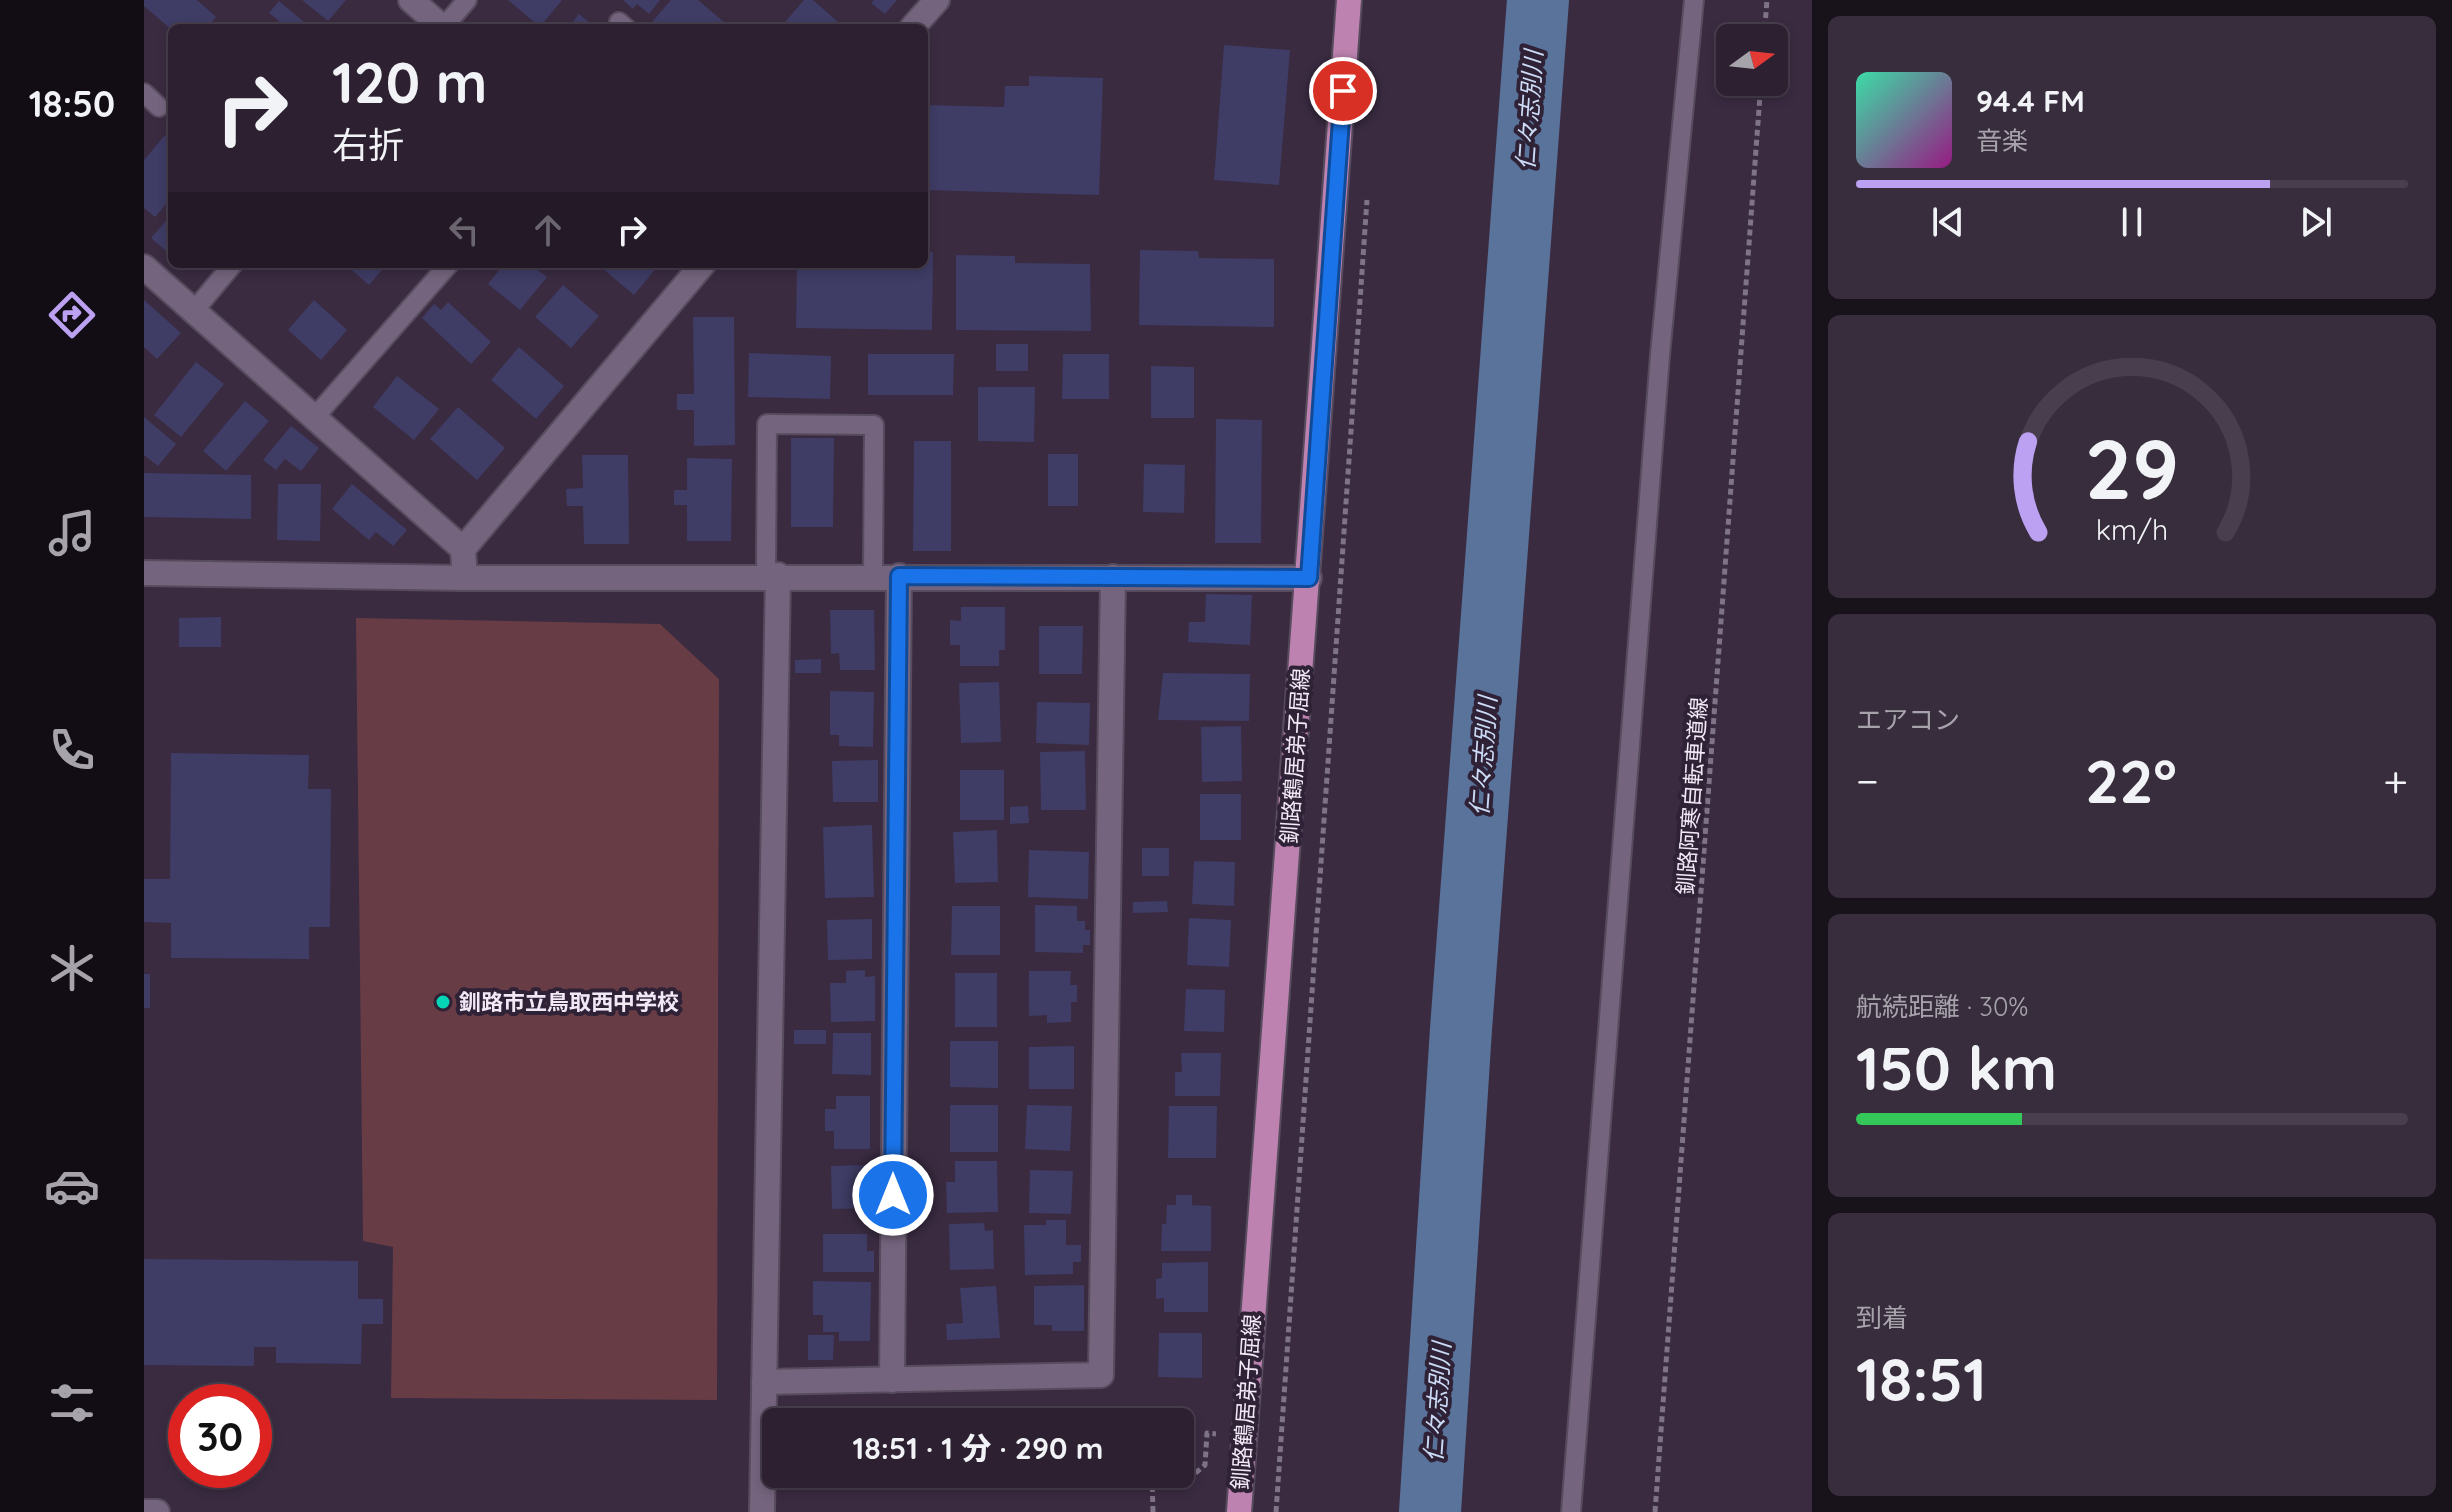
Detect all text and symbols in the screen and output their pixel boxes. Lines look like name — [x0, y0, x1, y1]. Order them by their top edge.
north arrow — [1716, 24, 1788, 96]
map controls — [1716, 24, 1788, 96]
water label: 仁々志別川 — [1510, 46, 1548, 171]
text: 120 m — [332, 47, 487, 117]
icon: right — [200, 56, 304, 160]
pin — [1309, 57, 1377, 125]
icon: arrive — [1321, 69, 1365, 113]
text: 18:50 — [29, 81, 115, 126]
text: 94.4 FM — [1976, 82, 2085, 120]
text: 右折 — [332, 122, 404, 167]
text: 音楽 — [1976, 124, 2028, 157]
icon: previous — [1926, 200, 1970, 244]
icon: pause — [2110, 200, 2154, 244]
icon: next — [2294, 200, 2338, 244]
icon: left — [442, 208, 486, 252]
icon: ahead — [526, 208, 570, 252]
icon: right — [610, 208, 654, 252]
icon: directions — [44, 287, 100, 343]
text: 29 — [2085, 415, 2179, 519]
icon: music — [44, 505, 100, 561]
text: km/h — [2096, 511, 2168, 547]
street label: 釧路鶴居弟子屈線 — [1275, 667, 1315, 845]
water label: 仁々志別川 — [1464, 692, 1502, 817]
street label: 釧路阿寒自転車道線 — [1671, 696, 1713, 896]
text: エアコン — [1856, 703, 1960, 736]
icon: phone — [44, 722, 100, 778]
text: 22° — [2085, 743, 2177, 818]
text: − — [1856, 753, 1879, 808]
text: + — [2383, 753, 2408, 808]
icon: climate — [44, 940, 100, 996]
place label: 釧路市立鳥取西中学校 — [459, 988, 679, 1016]
text: 航続距離 · 30% — [1856, 990, 2029, 1023]
marker: 釧路市立鳥取西中学校 — [434, 993, 452, 1011]
text: 150 km — [1856, 1030, 2057, 1105]
position arrow — [851, 1153, 935, 1237]
icon: car — [44, 1158, 100, 1214]
text: 到着 — [1856, 1301, 1908, 1334]
street label: 釧路鶴居弟子屈線 — [1226, 1313, 1266, 1491]
water label: 仁々志別川 — [1418, 1338, 1456, 1463]
text: 18:51 — [1856, 1341, 1987, 1416]
icon: filters — [44, 1375, 100, 1431]
speed limit sign: 30 — [168, 1384, 272, 1488]
text: 18:51 · 1 分 · 290 m — [853, 1429, 1103, 1467]

